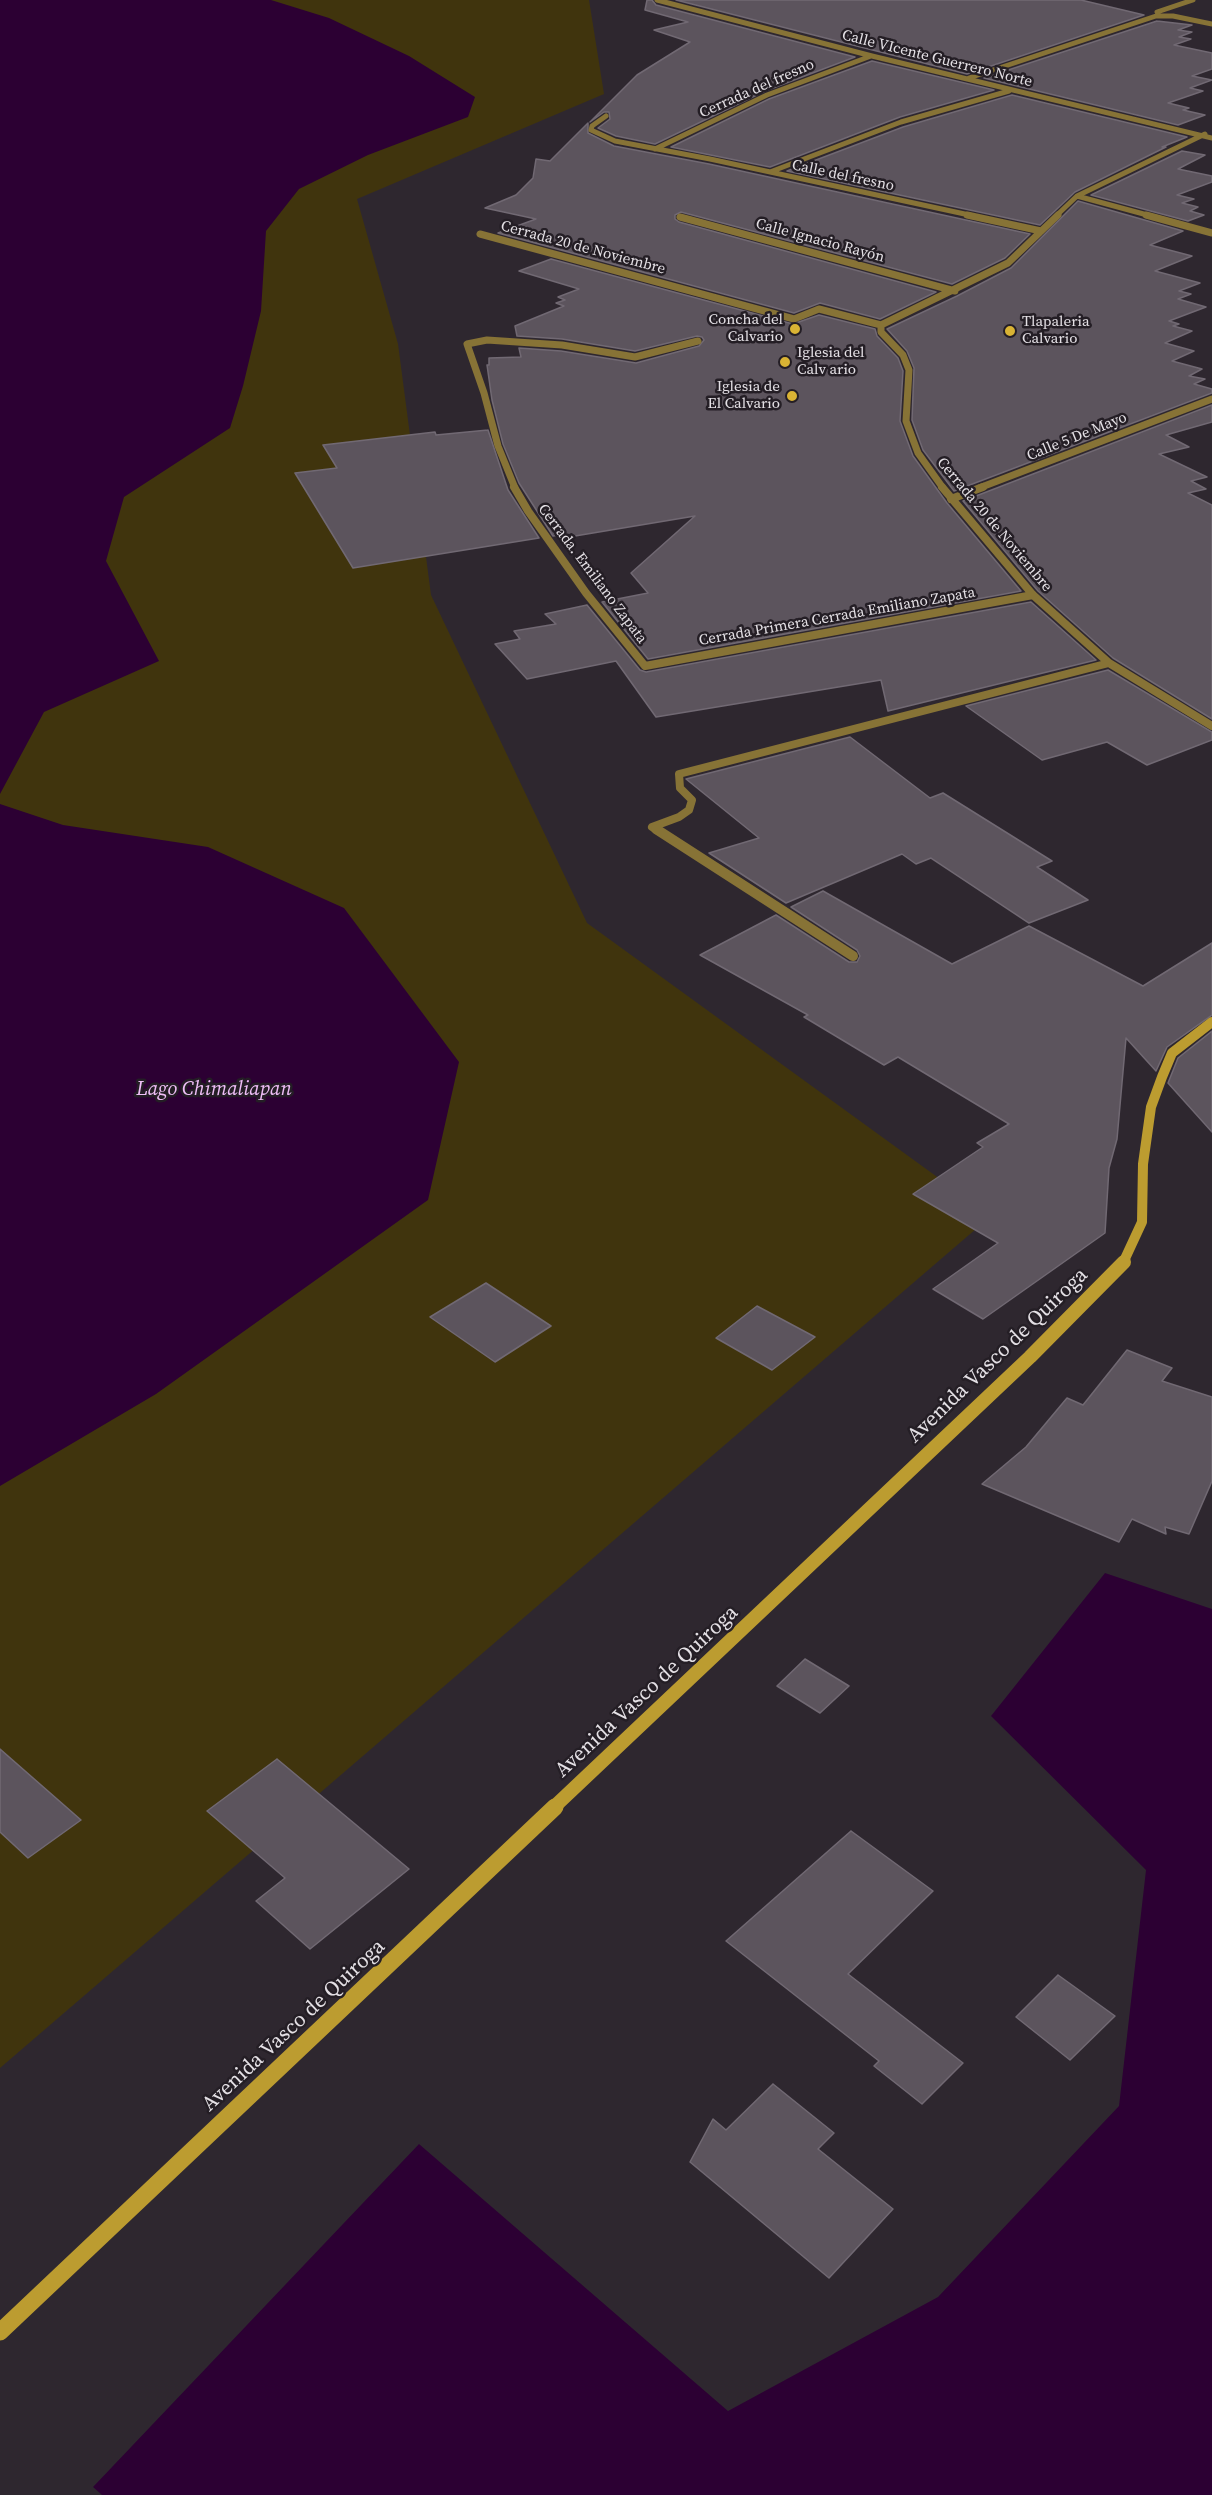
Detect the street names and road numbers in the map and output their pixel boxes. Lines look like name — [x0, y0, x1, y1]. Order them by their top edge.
street label: Calle VIcente Guerrero Norte — [840, 27, 1034, 91]
street label: Cerrada del fresno — [697, 56, 817, 122]
street label: Calle del fresno — [790, 156, 896, 196]
street label: Calle Ignacio Rayón — [754, 215, 886, 267]
street label: Cerrada 20 de Noviembre — [499, 217, 667, 279]
street label: Calle 5 De Mayo — [1024, 409, 1130, 465]
street label: Cerrada 20 de Noviembre — [933, 454, 1055, 596]
street label: Cerrada. Emiliano Zapata — [534, 501, 650, 647]
street label: Cerrada Primera Cerrada Emiliano Zapata — [697, 584, 977, 650]
street label: Avenida Vasco de Quiroga — [903, 1263, 1093, 1449]
street label: Avenida Vasco de Quiroga — [550, 1601, 744, 1783]
street label: Avenida Vasco de Quiroga — [197, 1935, 391, 2117]

